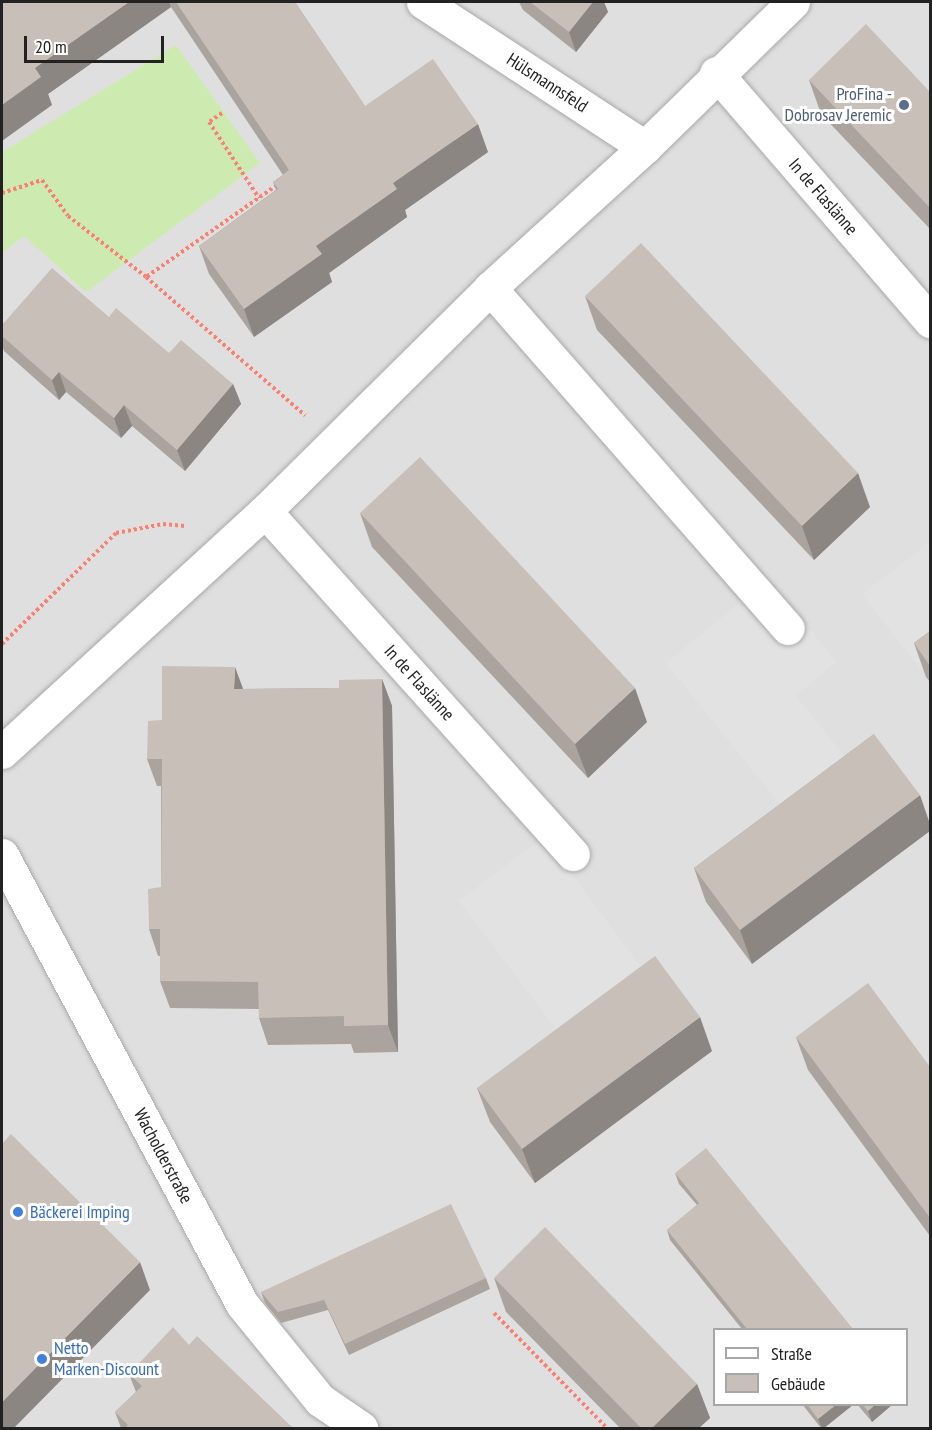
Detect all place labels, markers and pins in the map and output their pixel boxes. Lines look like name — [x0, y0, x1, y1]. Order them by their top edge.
place label: ProFina - Dobrosav Jeremic — [784, 84, 892, 127]
marker: ProFina - Dobrosav Jeremic — [897, 98, 911, 112]
place label: Bäckerei Imping — [30, 1201, 130, 1223]
marker: Bäckerei Imping — [11, 1205, 25, 1219]
place label: Netto Marken-Discount — [54, 1338, 159, 1380]
marker: Netto Marken-Discount — [35, 1352, 49, 1366]

